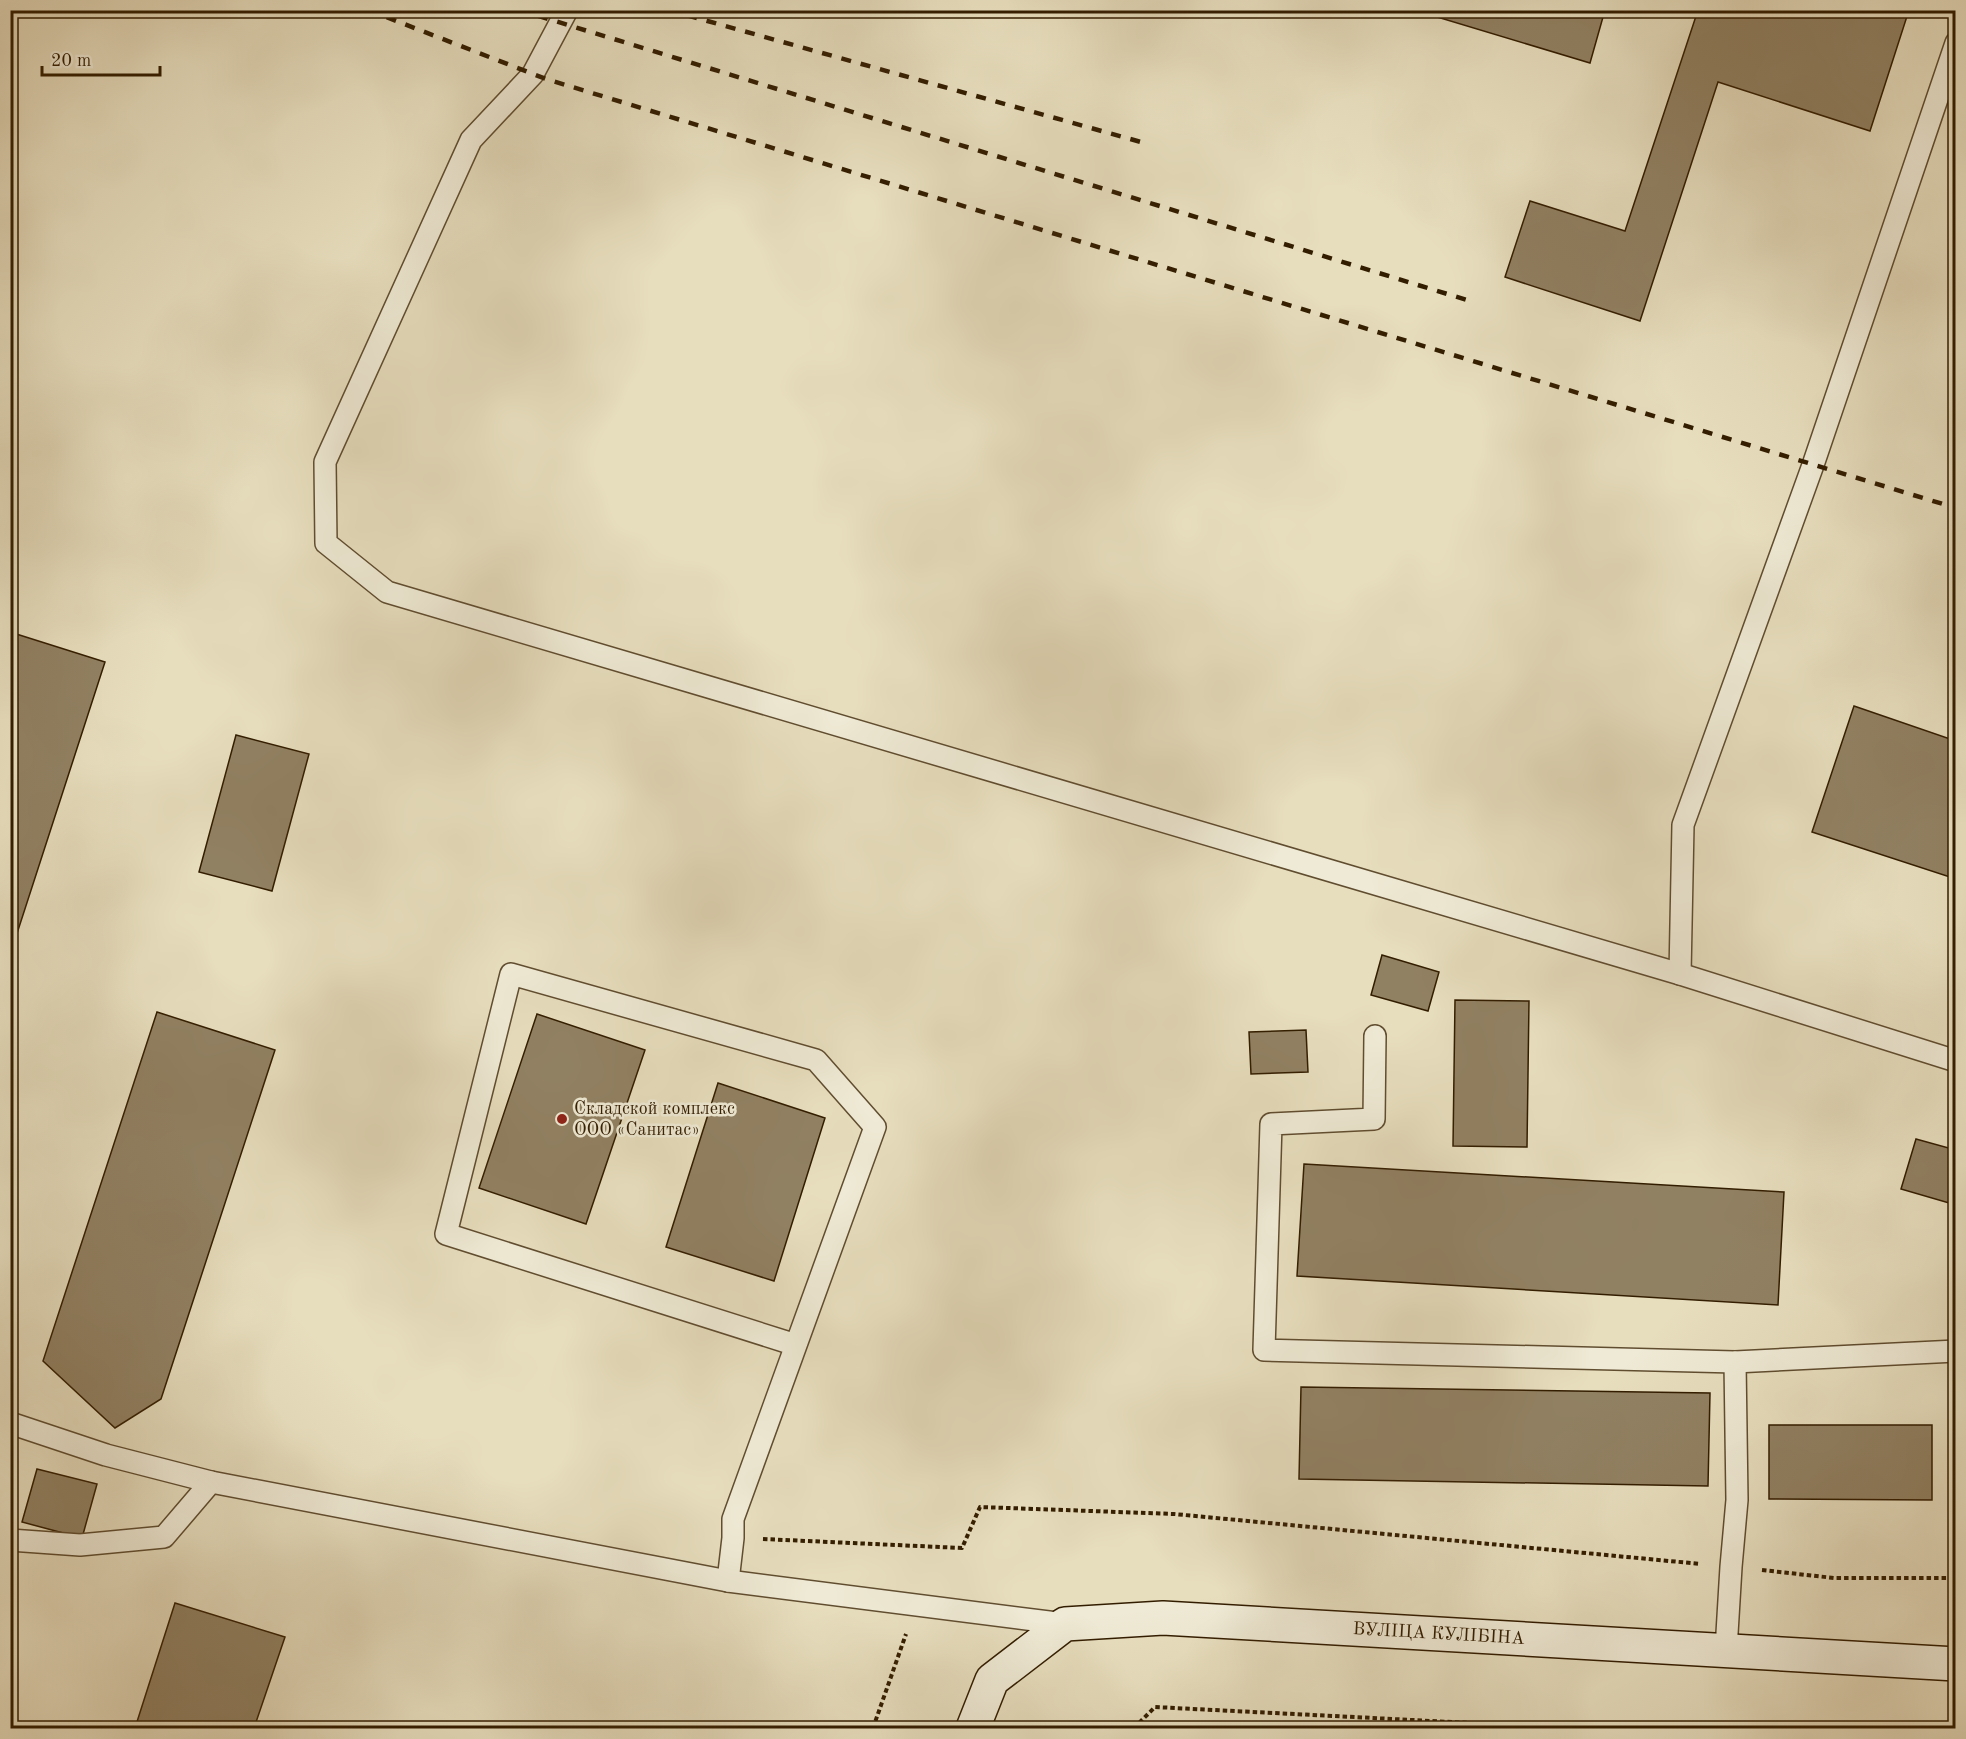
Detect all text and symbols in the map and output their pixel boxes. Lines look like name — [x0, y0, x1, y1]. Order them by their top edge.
scale bar — [42, 39, 160, 77]
text: 20 m — [51, 52, 91, 70]
place label: Складской комплекс ООО «Санитас» — [574, 1100, 735, 1139]
marker: Складской комплекс ООО «Санитас» — [555, 1112, 569, 1126]
street label: ВУЛІЦА КУЛІБІНА — [1352, 1620, 1525, 1648]

